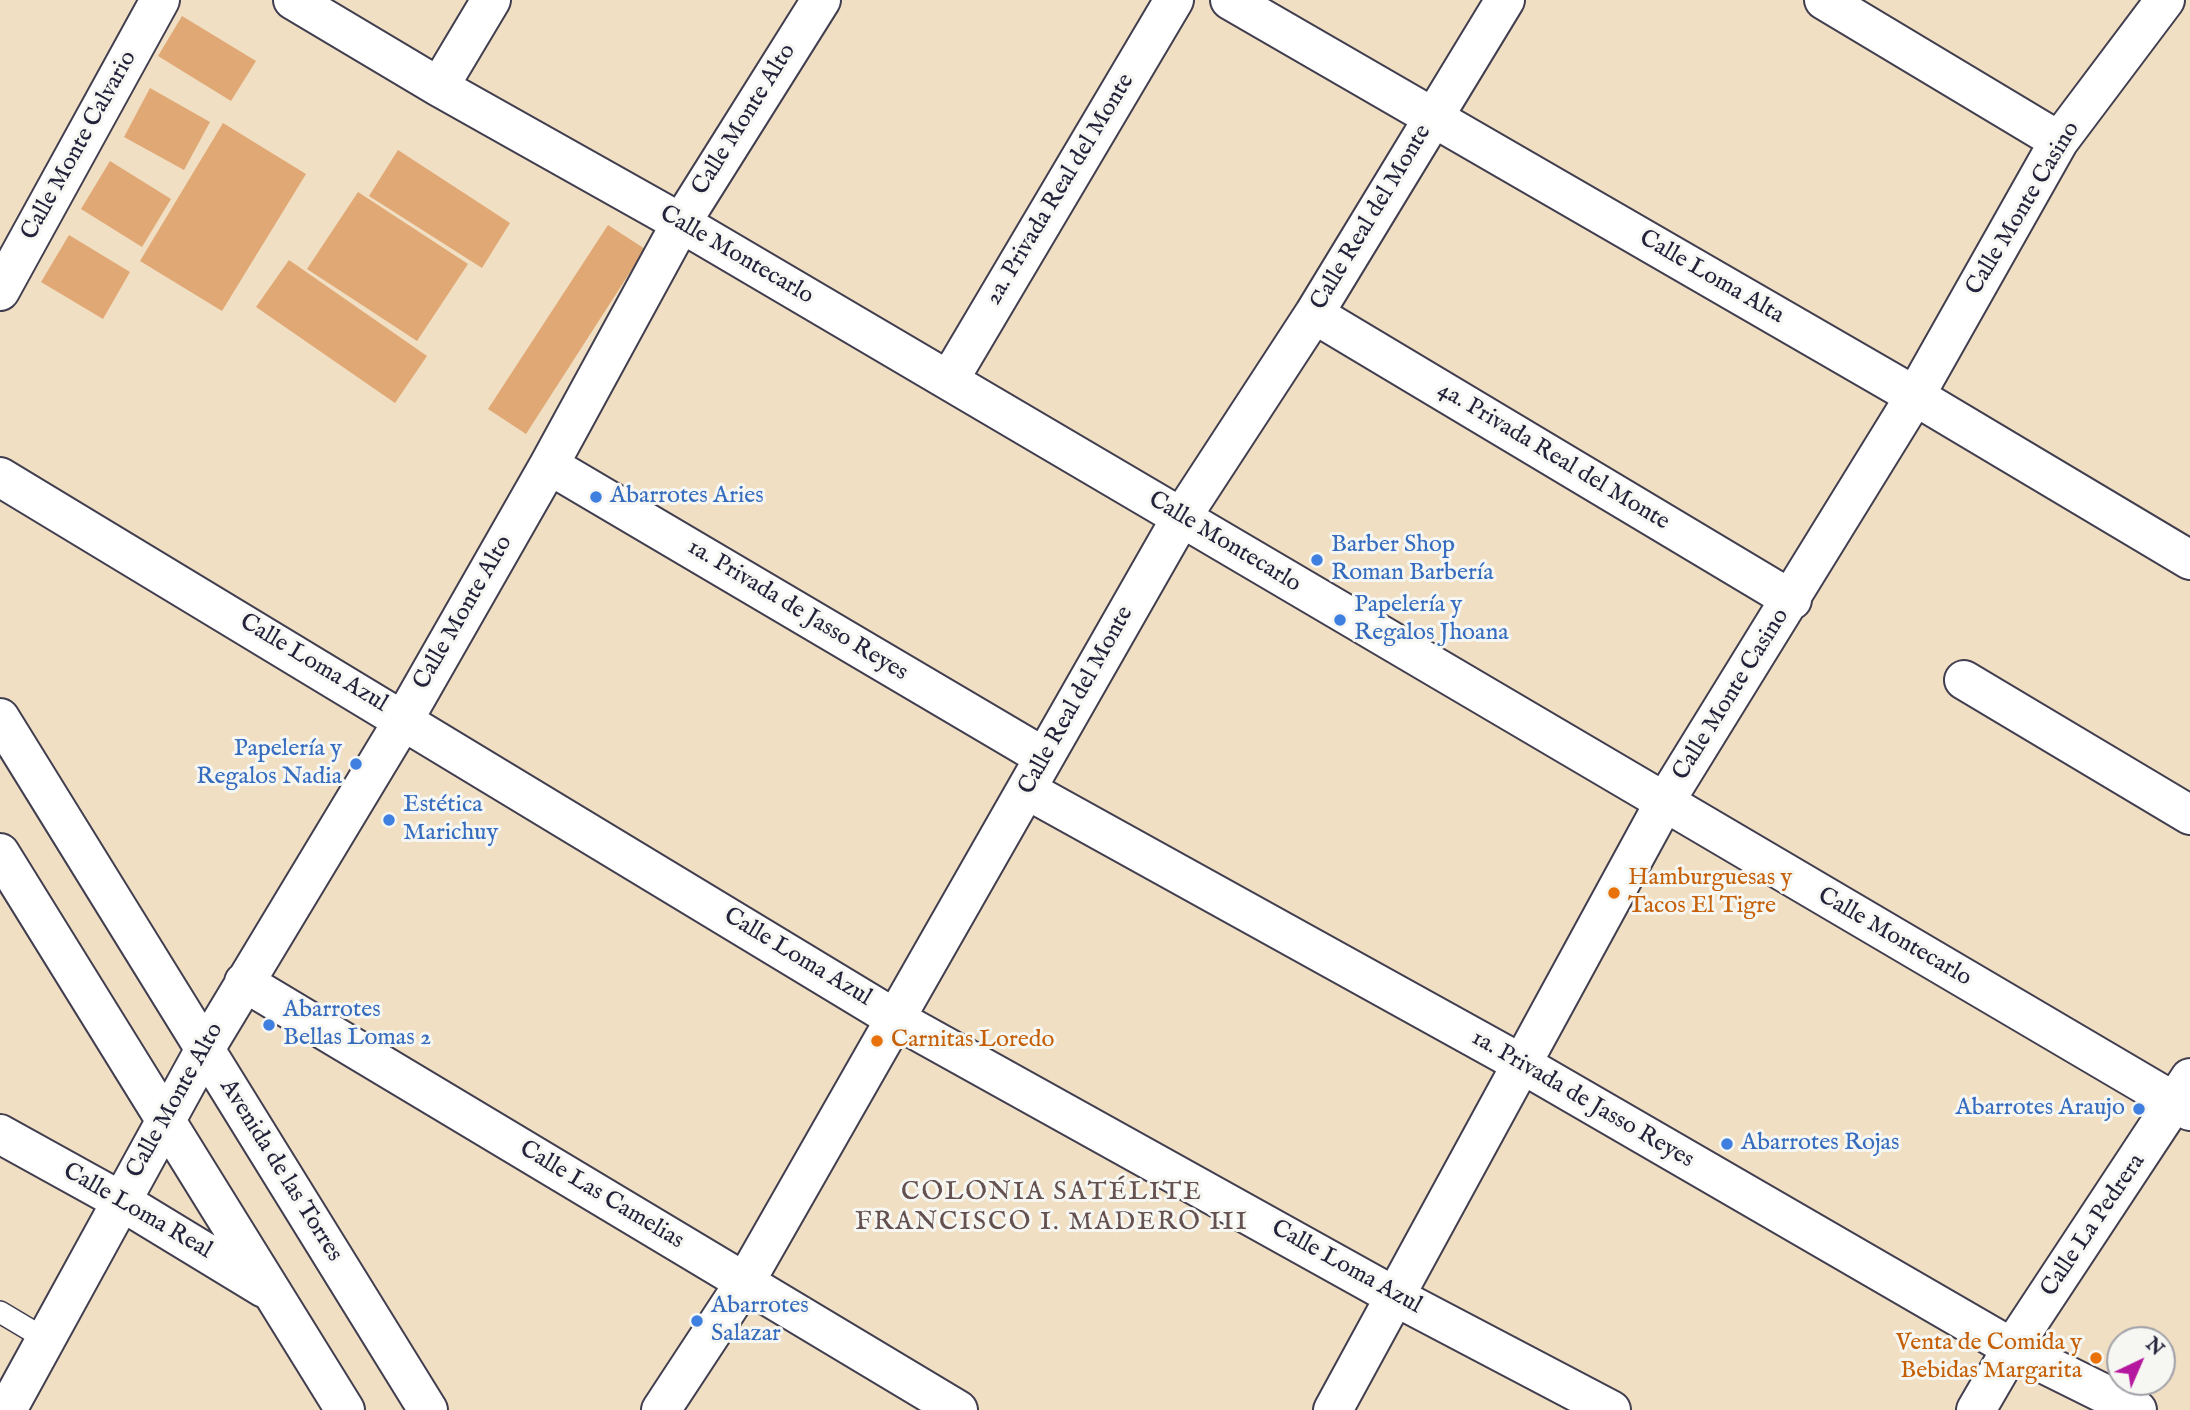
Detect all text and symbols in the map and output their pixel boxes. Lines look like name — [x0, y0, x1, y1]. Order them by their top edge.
street label: Calle Monte Alto — [687, 39, 803, 201]
street label: Calle Monte Calvario — [16, 46, 144, 246]
street label: 2a. Privada Real del Monte — [980, 69, 1142, 311]
street label: Calle Monte Casino — [1961, 117, 2087, 301]
street label: Calle Real del Monte — [1305, 120, 1439, 316]
street label: Calle Montecarlo — [654, 200, 818, 312]
street label: Calle Loma Alta — [1633, 225, 1789, 331]
street label: 4a. Privada Real del Monte — [1432, 376, 1674, 538]
place label: Abarrotes Aries — [610, 483, 764, 511]
street label: Calle Montecarlo — [1143, 486, 1305, 600]
marker: Abarrotes Aries — [588, 489, 604, 505]
street label: Calle Monte Alto — [408, 531, 520, 695]
place label: Barber Shop Roman Barbería — [1331, 532, 1494, 588]
street label: 1a. Privada de Jasso Reyes — [682, 534, 912, 688]
marker: Barber Shop Roman Barbería — [1309, 552, 1325, 568]
place label: Papelería y Regalos Jhoana — [1354, 592, 1509, 648]
street label: Calle Real del Monte — [1013, 602, 1141, 800]
street label: Calle Monte Casino — [1668, 604, 1796, 786]
street label: Calle Loma Azul — [234, 609, 392, 719]
marker: Papelería y Regalos Jhoana — [1332, 612, 1348, 628]
place label: Papelería y Regalos Nadia — [196, 736, 342, 792]
marker: Papelería y Regalos Nadia — [348, 756, 364, 772]
place label: Estética Marichuy — [403, 792, 498, 848]
marker: Estética Marichuy — [381, 812, 397, 828]
place label: Hamburguesas y Tacos El Tigre — [1628, 865, 1792, 921]
street label: Calle Montecarlo — [1812, 882, 1976, 994]
marker: Hamburguesas y Tacos El Tigre — [1606, 885, 1622, 901]
street label: Calle Loma Azul — [718, 903, 876, 1013]
place label: Abarrotes Bellas Lomas 2 — [283, 997, 431, 1053]
marker: Abarrotes Bellas Lomas 2 — [261, 1017, 277, 1033]
street label: Calle Monte Alto — [121, 1018, 231, 1184]
street label: 1a. Privada de Jasso Reyes — [1466, 1025, 1698, 1175]
place label: Carnitas Loredo — [891, 1027, 1054, 1055]
marker: Carnitas Loredo — [869, 1033, 885, 1049]
street label: Avenida de las Torres — [212, 1074, 348, 1268]
place label: Abarrotes Araujo — [1956, 1095, 2125, 1123]
marker: Abarrotes Araujo — [2131, 1101, 2147, 1117]
place label: Abarrotes Rojas — [1741, 1130, 1899, 1158]
street label: Calle Las Camelias — [514, 1136, 688, 1256]
marker: Abarrotes Rojas — [1719, 1136, 1735, 1152]
street label: Calle La Pedrera — [2036, 1149, 2152, 1303]
street label: Calle Loma Real — [57, 1158, 217, 1266]
district label: COLONIA SATÉLITE FRANCISCO I. MADERO III — [858, 1178, 1246, 1240]
street label: Calle Loma Azul — [1266, 1215, 1426, 1321]
place label: Abarrotes Salazar — [711, 1293, 809, 1349]
marker: Abarrotes Salazar — [689, 1313, 705, 1329]
north arrow — [2106, 1326, 2176, 1396]
place label: Venta de Comida y Bebidas Margarita — [1896, 1330, 2082, 1386]
text: N — [2140, 1333, 2168, 1362]
marker: Venta de Comida y Bebidas Margarita — [2088, 1350, 2104, 1366]

